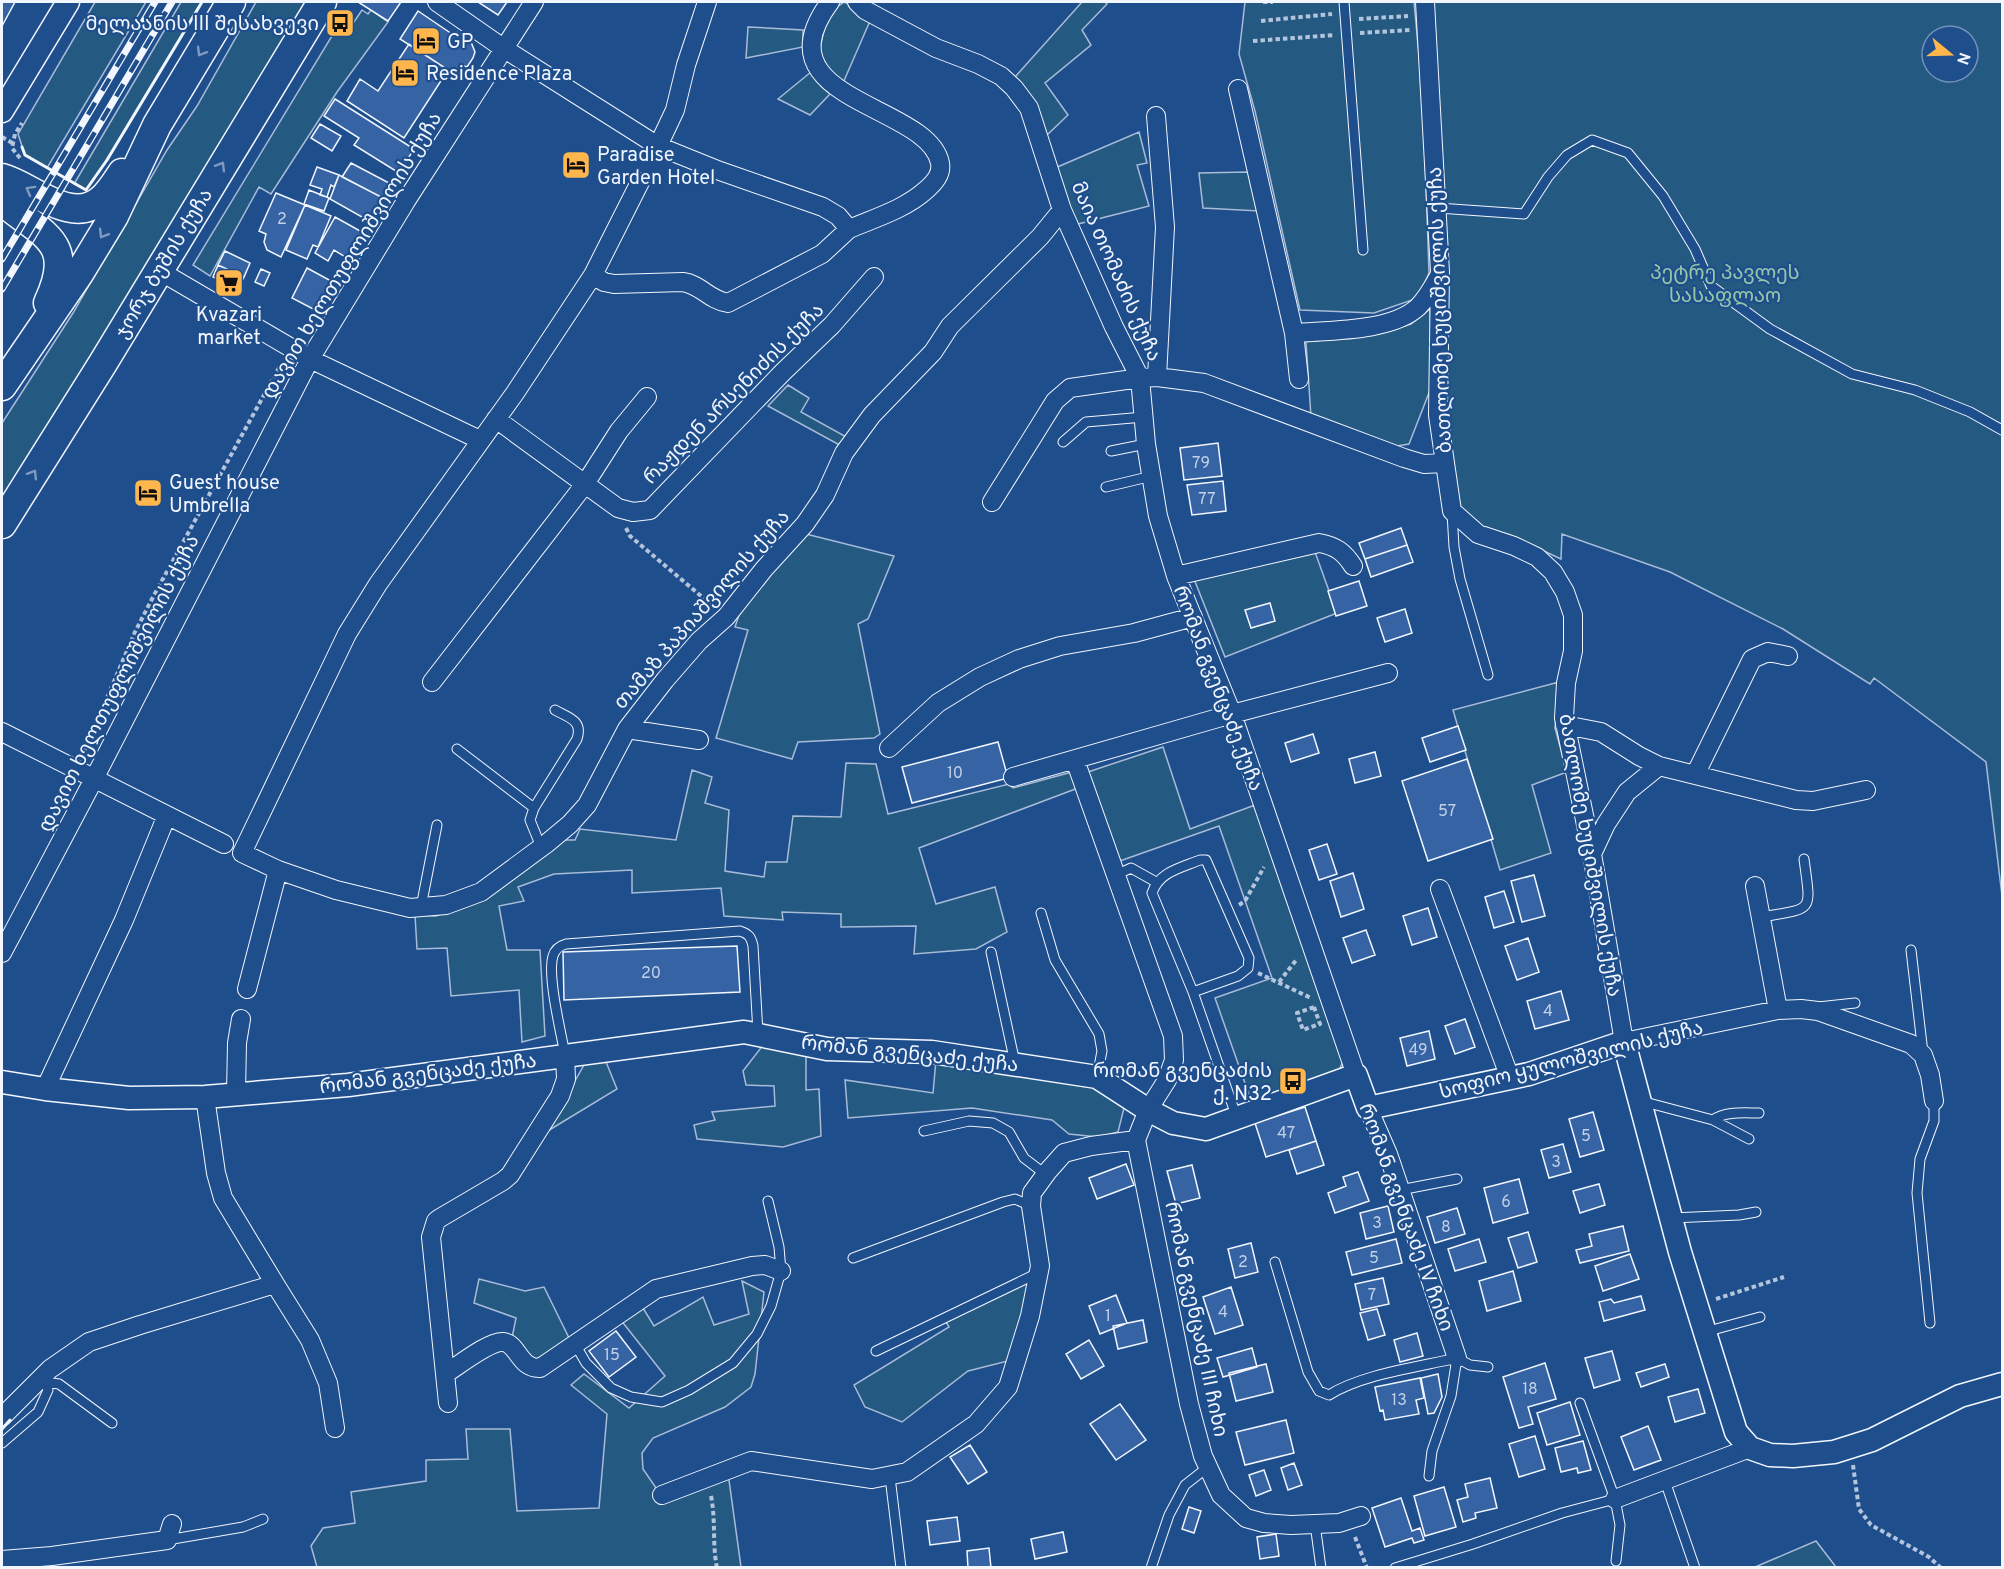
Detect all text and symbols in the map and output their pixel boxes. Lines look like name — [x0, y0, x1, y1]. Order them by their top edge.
bus stop icon: მელაანის III შესახვევი — [324, 7, 356, 39]
place label: მელაანის III შესახვევი — [85, 12, 319, 38]
north arrow — [1920, 24, 1980, 84]
hotel icon: GP — [410, 25, 442, 57]
place label: GP — [447, 30, 473, 56]
one-way arrow — [197, 46, 208, 56]
text: N — [1951, 50, 1974, 67]
hotel icon: Residence Plaza — [389, 57, 421, 89]
place label: Residence Plaza — [426, 62, 572, 88]
street label: დავით ხელთუფლიშვილის ქუჩა — [257, 108, 449, 404]
place label: Paradise Garden Hotel — [597, 143, 715, 192]
hotel icon: Paradise Garden Hotel — [560, 149, 592, 181]
one-way arrow — [214, 162, 226, 172]
street label: ბათლომე ხუციშვილის ქუჩა — [1423, 166, 1459, 454]
street label: მაია თომაძის ქუჩა — [1064, 178, 1167, 366]
street label: ჯორჯ ბუშის ქუჩა — [110, 184, 220, 344]
one-way arrow — [26, 186, 37, 197]
house number: 2 — [277, 210, 287, 230]
one-way arrow — [99, 228, 111, 238]
park label: პეტრე პავლეს სასაფლაო — [1650, 261, 1800, 310]
supermarket icon: Kvazari market — [213, 267, 245, 299]
street label: რაჟდენ არსენიძის ქუჩა — [638, 298, 831, 491]
place label: Kvazari market — [196, 303, 262, 352]
house number: 79 — [1192, 454, 1210, 474]
one-way arrow — [25, 470, 37, 480]
place label: Guest house Umbrella — [169, 471, 280, 520]
hotel icon: Guest house Umbrella — [132, 477, 164, 509]
house number: 77 — [1198, 490, 1216, 510]
street label: თამაზ პაპიაშვილის ქუჩა — [609, 505, 796, 716]
street label: დავით ხელთუფლიშვილის ქუჩა — [33, 531, 206, 837]
street label: რომან გვენცაძე ქუჩა — [1166, 582, 1268, 795]
street label: ბათლომე ხუციშვილის ქუჩა — [1551, 712, 1627, 999]
house number: 10 — [947, 764, 963, 784]
house number: 57 — [1438, 802, 1456, 822]
house number: 20 — [641, 964, 661, 984]
house number: 4 — [1543, 1002, 1553, 1022]
street label: სოფიო ყულოშვილის ქუჩა — [1437, 1016, 1706, 1106]
street label: რომან გვენცაძე ქუჩა — [800, 1031, 1020, 1079]
house number: 49 — [1408, 1041, 1428, 1061]
street label: რომან გვენცაძე ქუჩა — [318, 1049, 538, 1101]
place label: რომან გვენცაძის ქ. N32 — [1093, 1059, 1272, 1108]
bus stop icon: რომან გვენცაძის ქ. N32 — [1277, 1065, 1309, 1097]
street label: რომან გვენცაძე IV ჩიხი — [1352, 1100, 1459, 1335]
house number: 47 — [1277, 1124, 1295, 1144]
house number: 5 — [1581, 1127, 1591, 1147]
house number: 3 — [1551, 1153, 1561, 1173]
house number: 6 — [1501, 1193, 1511, 1213]
street label: რომან გვენცაძე III ჩიხი — [1157, 1199, 1233, 1439]
house number: 3 — [1372, 1214, 1382, 1234]
house number: 8 — [1441, 1218, 1451, 1238]
house number: 5 — [1369, 1249, 1379, 1269]
house number: 2 — [1238, 1253, 1248, 1273]
house number: 7 — [1368, 1286, 1376, 1306]
house number: 4 — [1218, 1303, 1228, 1323]
house number: 1 — [1105, 1307, 1111, 1327]
house number: 15 — [604, 1346, 620, 1366]
house number: 18 — [1522, 1380, 1538, 1400]
house number: 13 — [1391, 1391, 1407, 1411]

